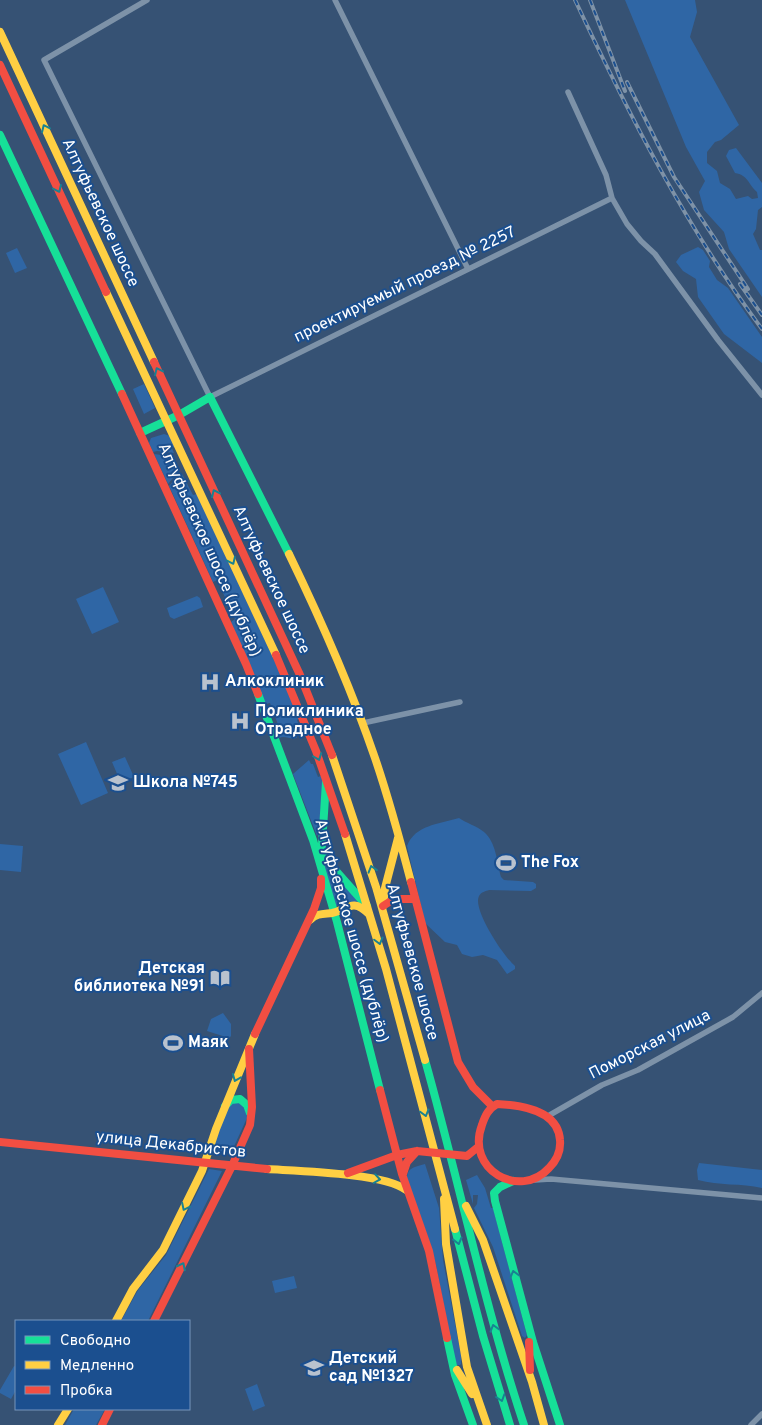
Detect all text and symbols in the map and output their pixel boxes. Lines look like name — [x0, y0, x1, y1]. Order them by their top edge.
one-way arrow — [41, 124, 51, 133]
street label: Алтуфьевское шоссе — [57, 136, 143, 290]
one-way arrow — [52, 184, 62, 193]
street label: проектируемый проезд № 2257 — [291, 222, 519, 348]
one-way arrow — [154, 367, 165, 376]
street label: Алтуфьевское шоссе (дублёр) — [153, 440, 265, 660]
one-way arrow — [211, 489, 222, 498]
street label: Алтуфьевское шоссе — [228, 503, 314, 657]
one-way arrow — [225, 555, 235, 564]
hospital icon: Алкоклиник — [199, 671, 221, 693]
place label: Алкоклиник — [225, 672, 324, 692]
place label: Поликлиника Отрадное — [255, 702, 364, 740]
hospital icon: Поликлиника Отрадное — [229, 710, 251, 732]
one-way arrow — [312, 752, 322, 761]
school or university icon: Школа №745 — [107, 772, 129, 794]
place label: Школа №745 — [133, 773, 238, 793]
street label: Алтуфьевское шоссе (дублёр) — [309, 817, 393, 1045]
sports icon: The Fox — [495, 852, 517, 874]
place label: The Fox — [521, 853, 579, 873]
one-way arrow — [367, 865, 377, 874]
street label: Алтуфьевское шоссе — [381, 881, 443, 1043]
one-way arrow — [373, 936, 383, 944]
place label: Детская библиотека №91 — [74, 959, 205, 997]
library icon: Детская библиотека №91 — [209, 967, 231, 989]
street label: Поморская улица — [586, 1006, 714, 1084]
sports icon: Маяк — [162, 1032, 184, 1054]
place label: Маяк — [188, 1033, 229, 1053]
one-way arrow — [232, 1073, 242, 1081]
one-way arrow — [419, 1108, 430, 1117]
street label: улица Декабристов — [95, 1127, 247, 1163]
one-way arrow — [374, 1173, 382, 1184]
one-way arrow — [181, 1202, 191, 1211]
one-way arrow — [452, 1236, 463, 1245]
one-way arrow — [176, 1262, 186, 1271]
one-way arrow — [509, 1270, 520, 1278]
legend — [15, 1320, 190, 1410]
one-way arrow — [490, 1325, 500, 1333]
text: Свободно — [60, 1332, 131, 1351]
place label: Детский сад №1327 — [329, 1349, 414, 1387]
text: Медленно — [60, 1357, 134, 1376]
school or university icon: Детский сад №1327 — [303, 1357, 325, 1379]
text: Пробка — [60, 1382, 112, 1401]
one-way arrow — [495, 1393, 505, 1401]

